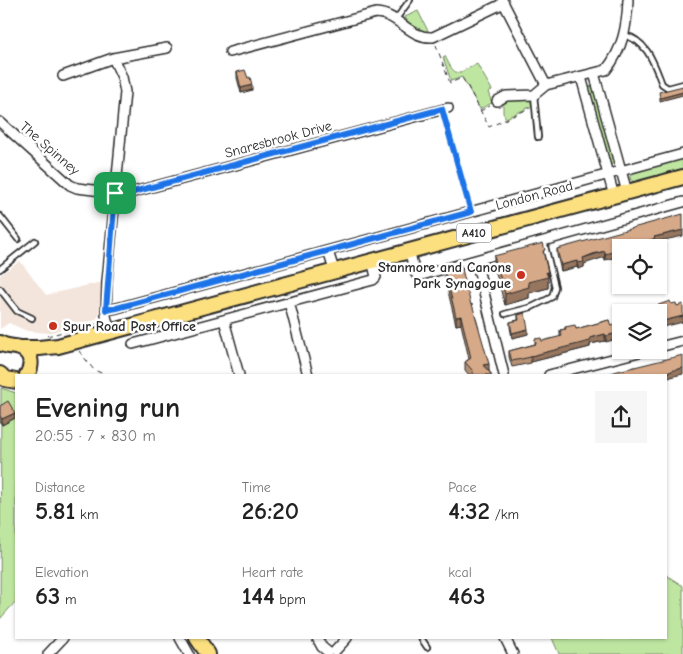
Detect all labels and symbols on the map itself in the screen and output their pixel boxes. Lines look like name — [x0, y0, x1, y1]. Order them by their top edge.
street label: Snaresbrook Drive — [223, 117, 333, 162]
street label: The Spinney — [16, 118, 84, 179]
pin — [94, 172, 136, 214]
street label: London Road — [494, 177, 575, 214]
road number: A410 — [456, 224, 492, 242]
place label: Stanmore and Canons Park Synagogue — [378, 259, 511, 292]
marker: Stanmore and Canons Park Synagogue — [515, 269, 527, 281]
place label: Spur Road Post Office — [63, 318, 196, 335]
marker: Spur Road Post Office — [47, 320, 59, 332]

